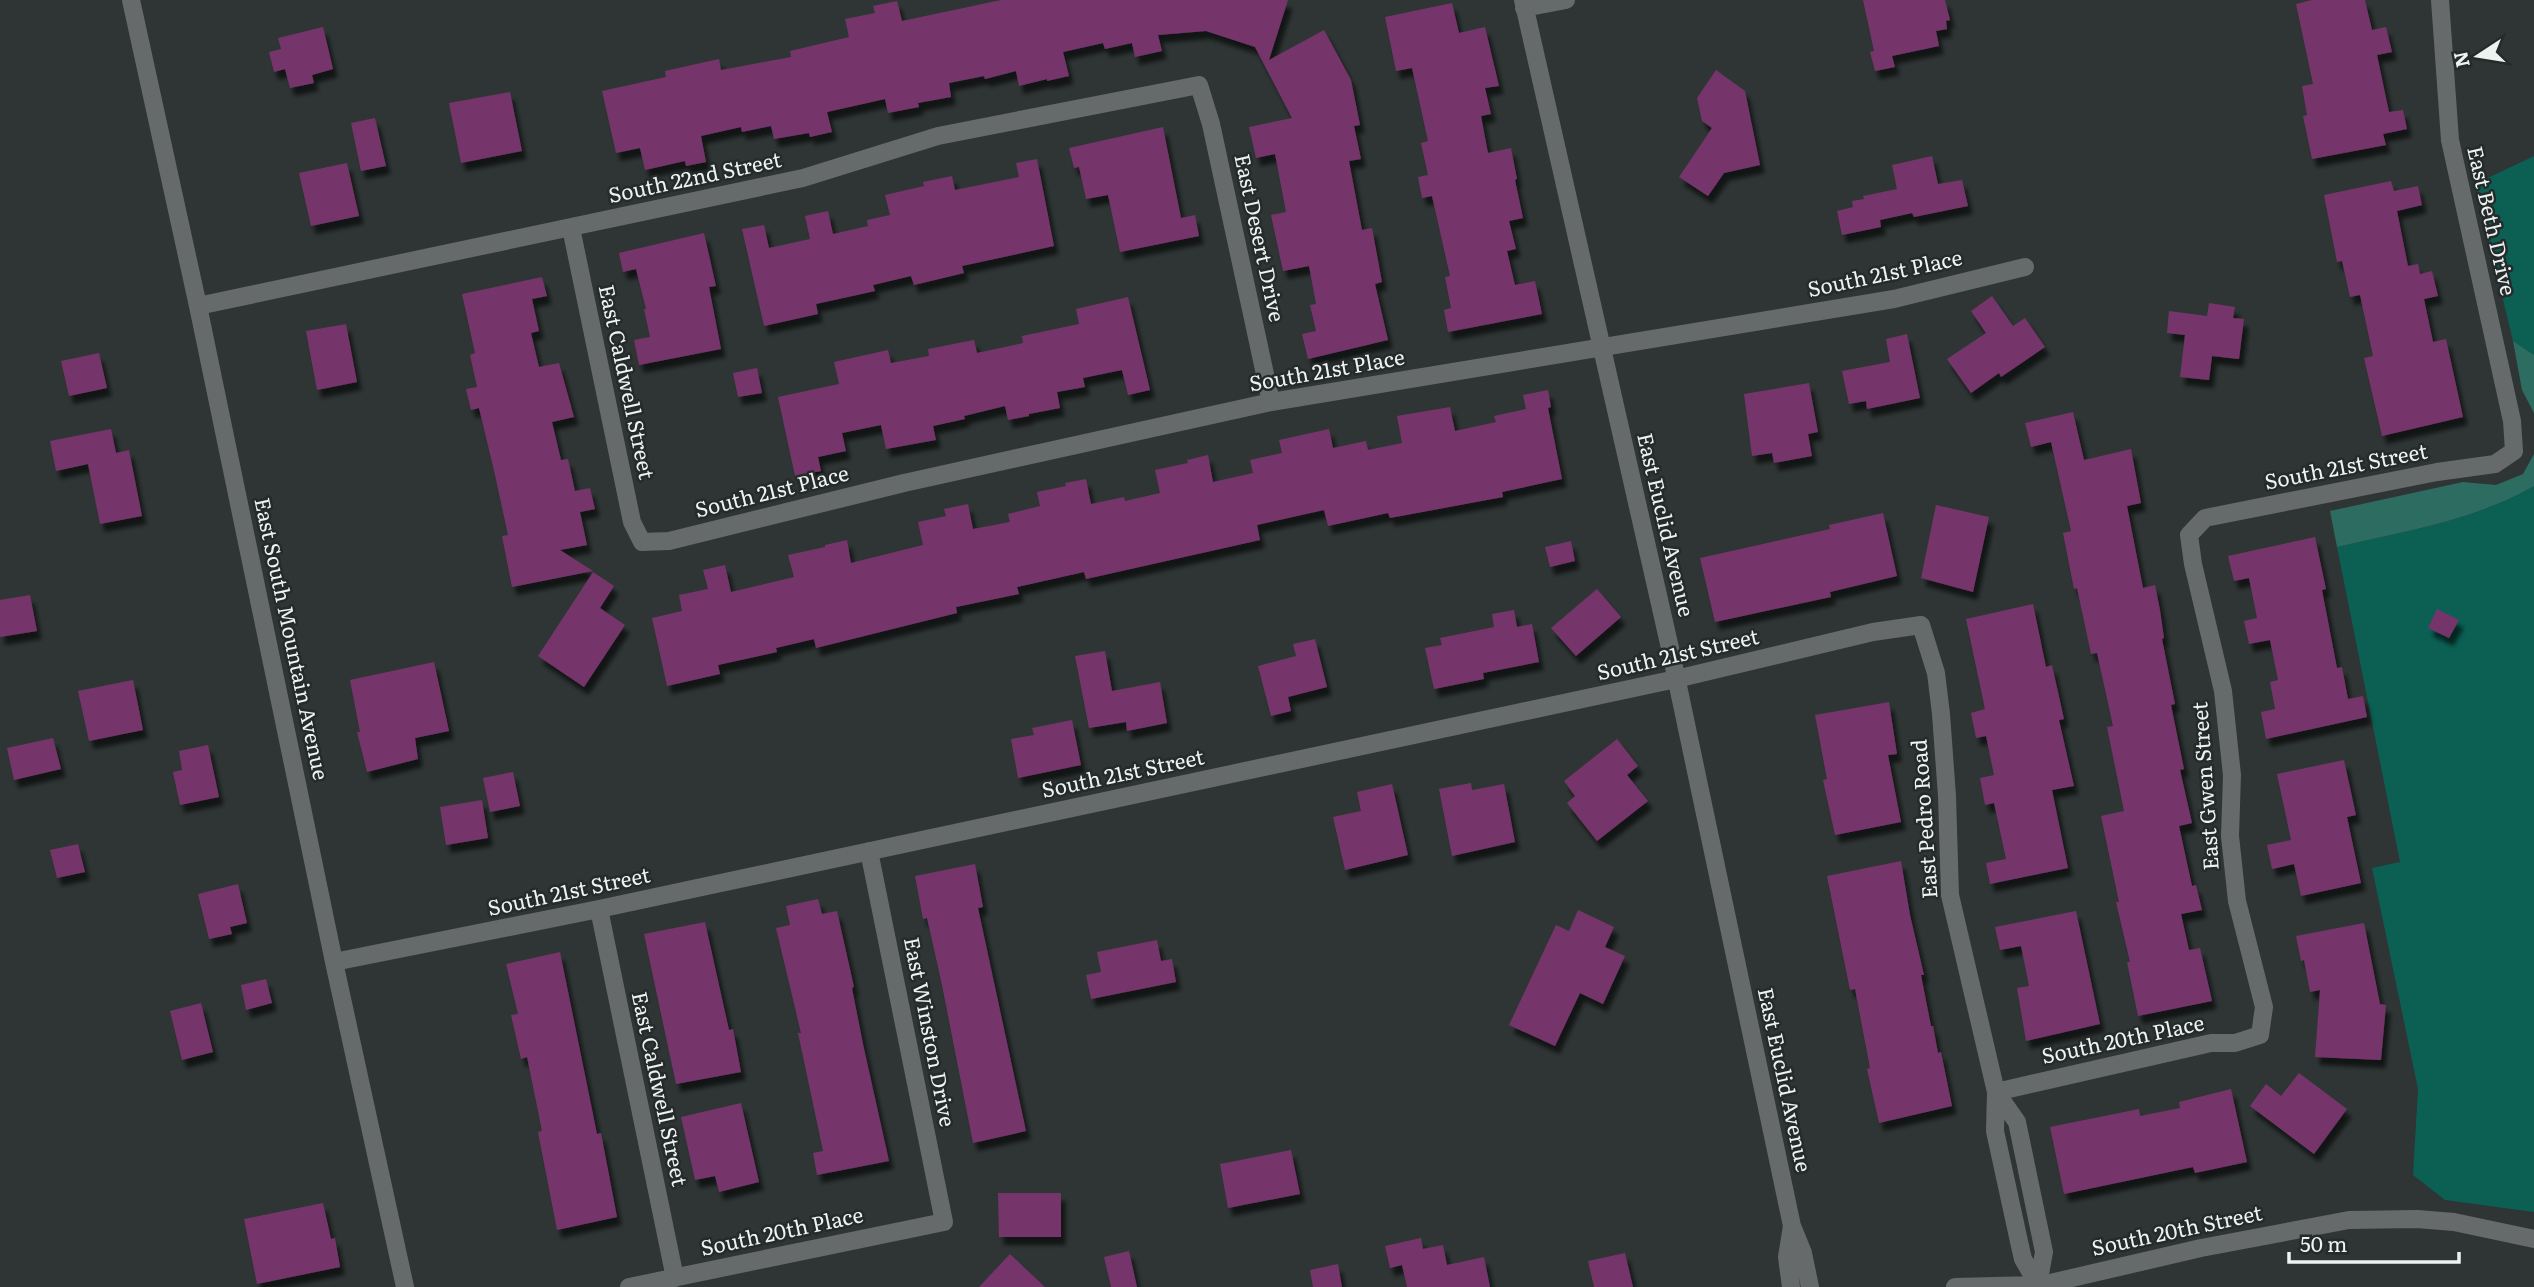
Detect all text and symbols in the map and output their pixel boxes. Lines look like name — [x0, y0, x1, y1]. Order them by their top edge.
north arrow — [2443, 21, 2513, 91]
text: N — [2445, 49, 2476, 70]
street label: South 22nd Street — [605, 142, 784, 209]
street label: East Beth Drive — [2461, 143, 2526, 298]
street label: East Desert Drive — [1228, 151, 1294, 324]
street label: South 21st Place — [1804, 240, 1965, 303]
street label: East Caldwell Street — [593, 281, 664, 482]
street label: South 21st Place — [1246, 340, 1407, 397]
street label: East Euclid Avenue — [1631, 429, 1704, 620]
street label: South 21st Street — [2261, 433, 2430, 496]
street label: South 21st Place — [691, 455, 852, 524]
street label: East South Mountain Avenue — [248, 494, 339, 783]
street label: South 21st Street — [1593, 619, 1762, 686]
street label: East Gwen Street — [2182, 700, 2225, 871]
street label: East Pedro Road — [1901, 738, 1944, 900]
street label: South 21st Street — [1038, 739, 1207, 804]
street label: South 21st Street — [484, 857, 653, 922]
street label: East Winston Drive — [898, 934, 965, 1129]
street label: East Euclid Avenue — [1752, 984, 1821, 1175]
street label: East Caldwell Street — [626, 988, 697, 1189]
street label: South 20th Place — [2038, 1005, 2207, 1070]
street label: South 20th Street — [2088, 1195, 2265, 1262]
street label: South 20th Place — [697, 1197, 866, 1262]
scale bar — [2289, 1220, 2459, 1264]
text: 50 m — [2300, 1227, 2347, 1258]

